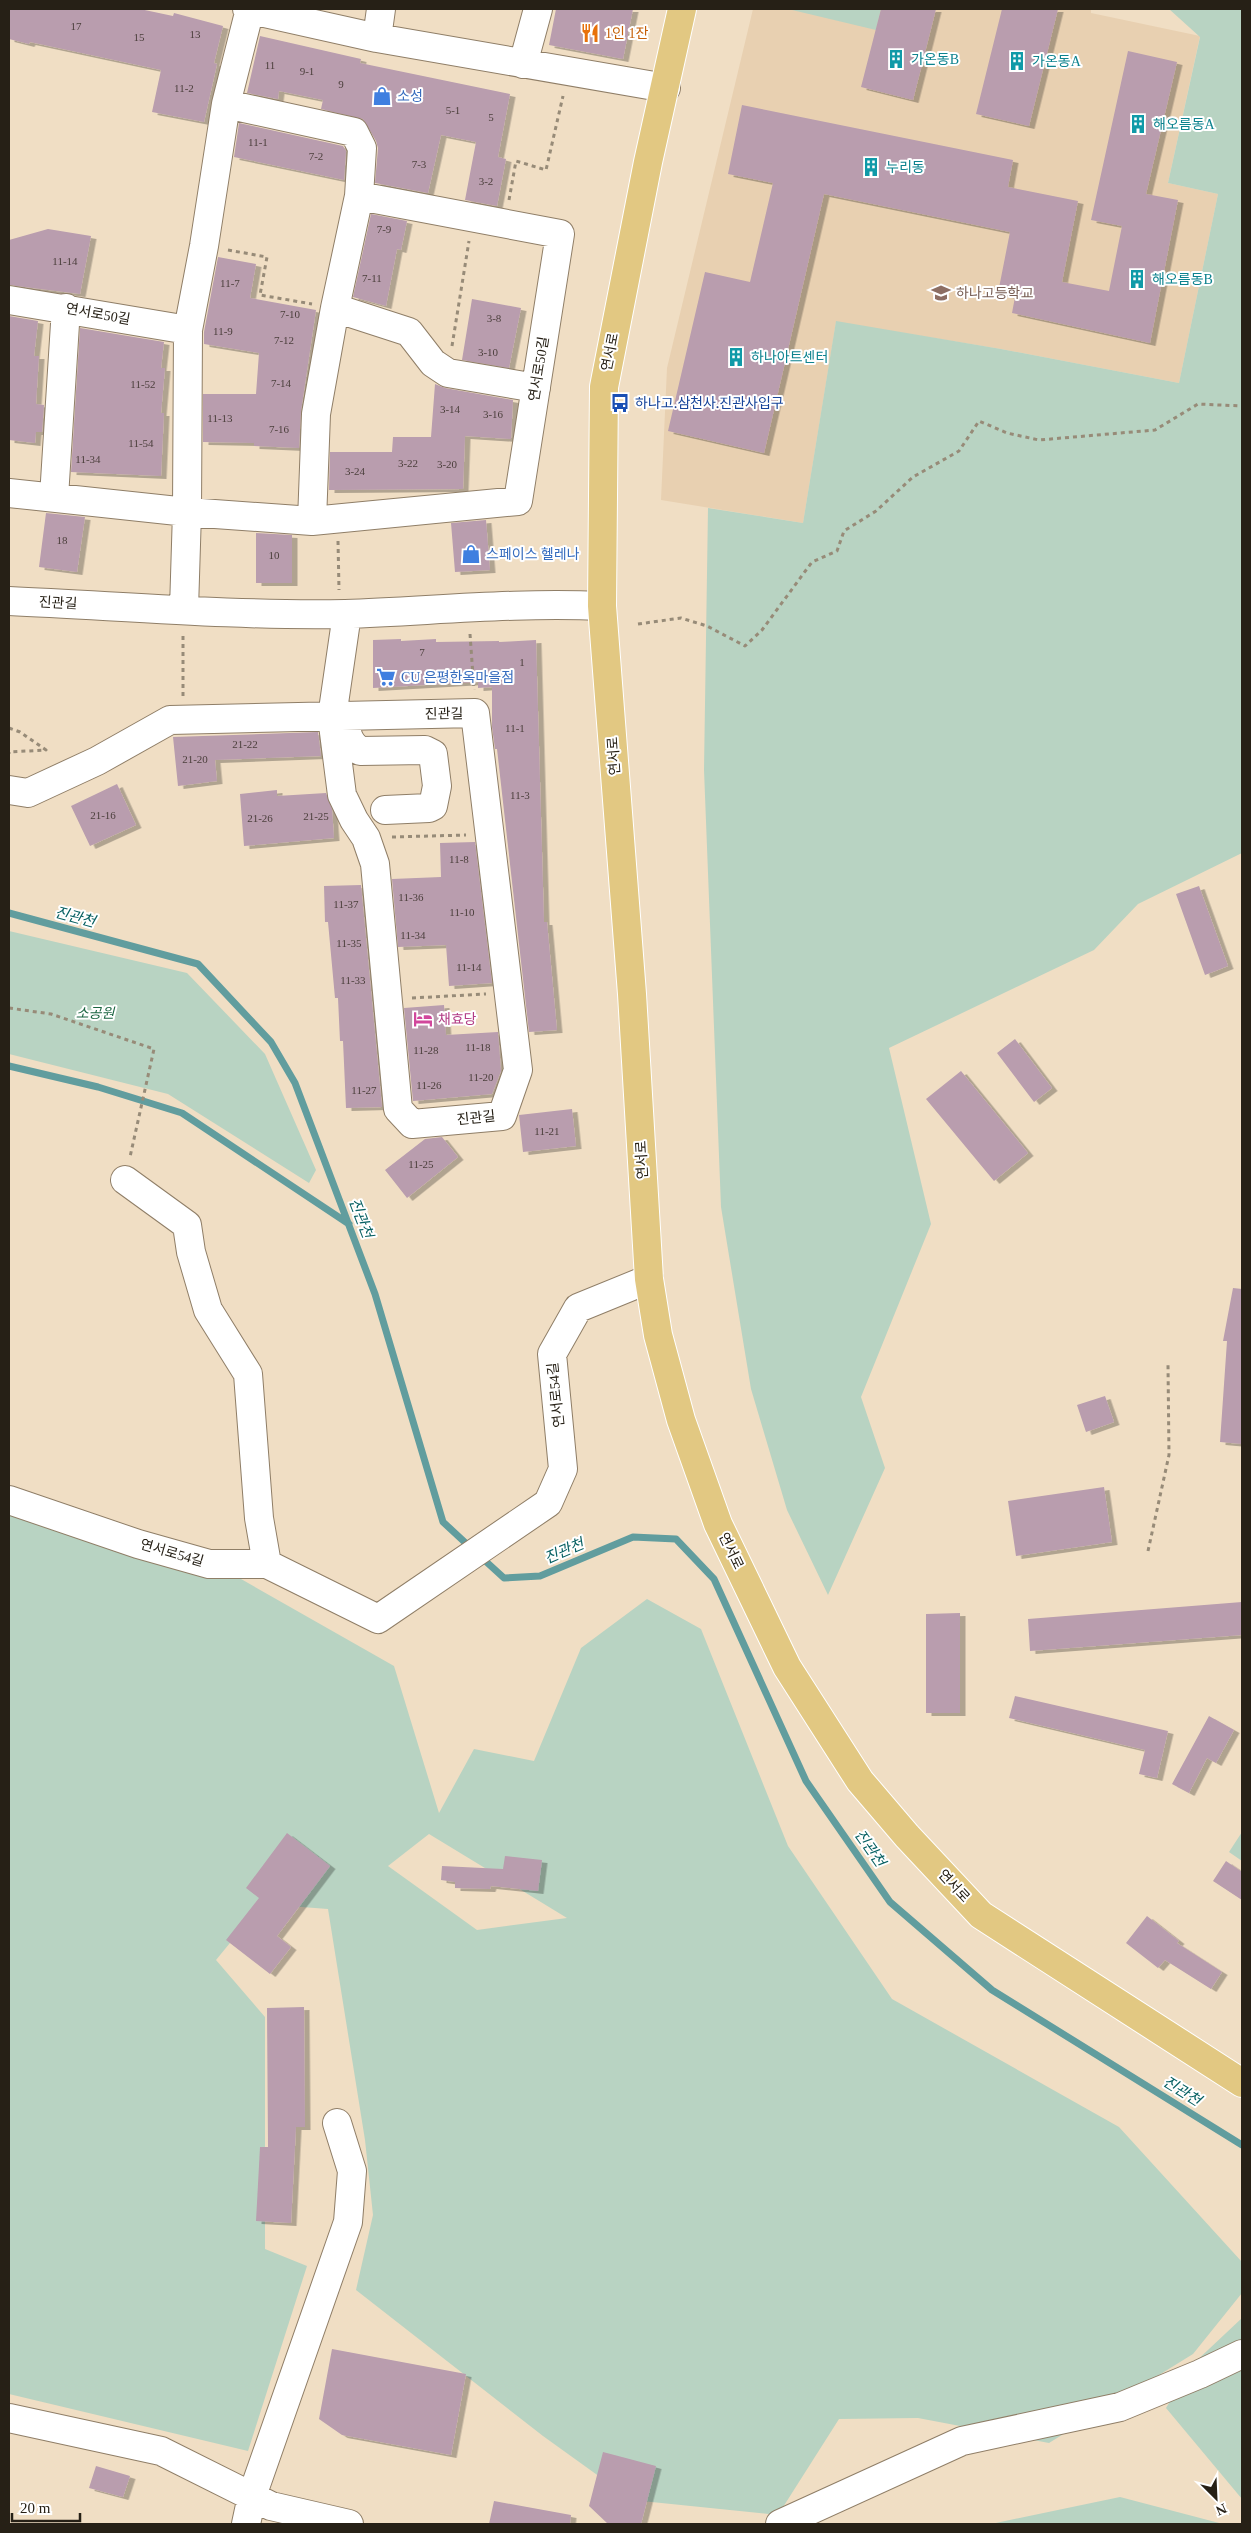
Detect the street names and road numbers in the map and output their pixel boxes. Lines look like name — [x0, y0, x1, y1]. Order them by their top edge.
street label: 연서로50길 — [64, 301, 132, 327]
street label: 연서로 — [599, 331, 621, 372]
street label: 연서로50길 — [526, 335, 552, 403]
street label: 진관길 — [38, 594, 78, 612]
street label: 진관길 — [425, 706, 463, 722]
street label: 연서로 — [605, 736, 623, 776]
street label: 진관길 — [456, 1109, 496, 1127]
street label: 연서로 — [633, 1140, 651, 1180]
street label: 연서로54길 — [545, 1362, 567, 1428]
street label: 연서로 — [716, 1530, 746, 1572]
street label: 연서로54길 — [138, 1537, 206, 1569]
street label: 연서로 — [935, 1867, 973, 1905]

